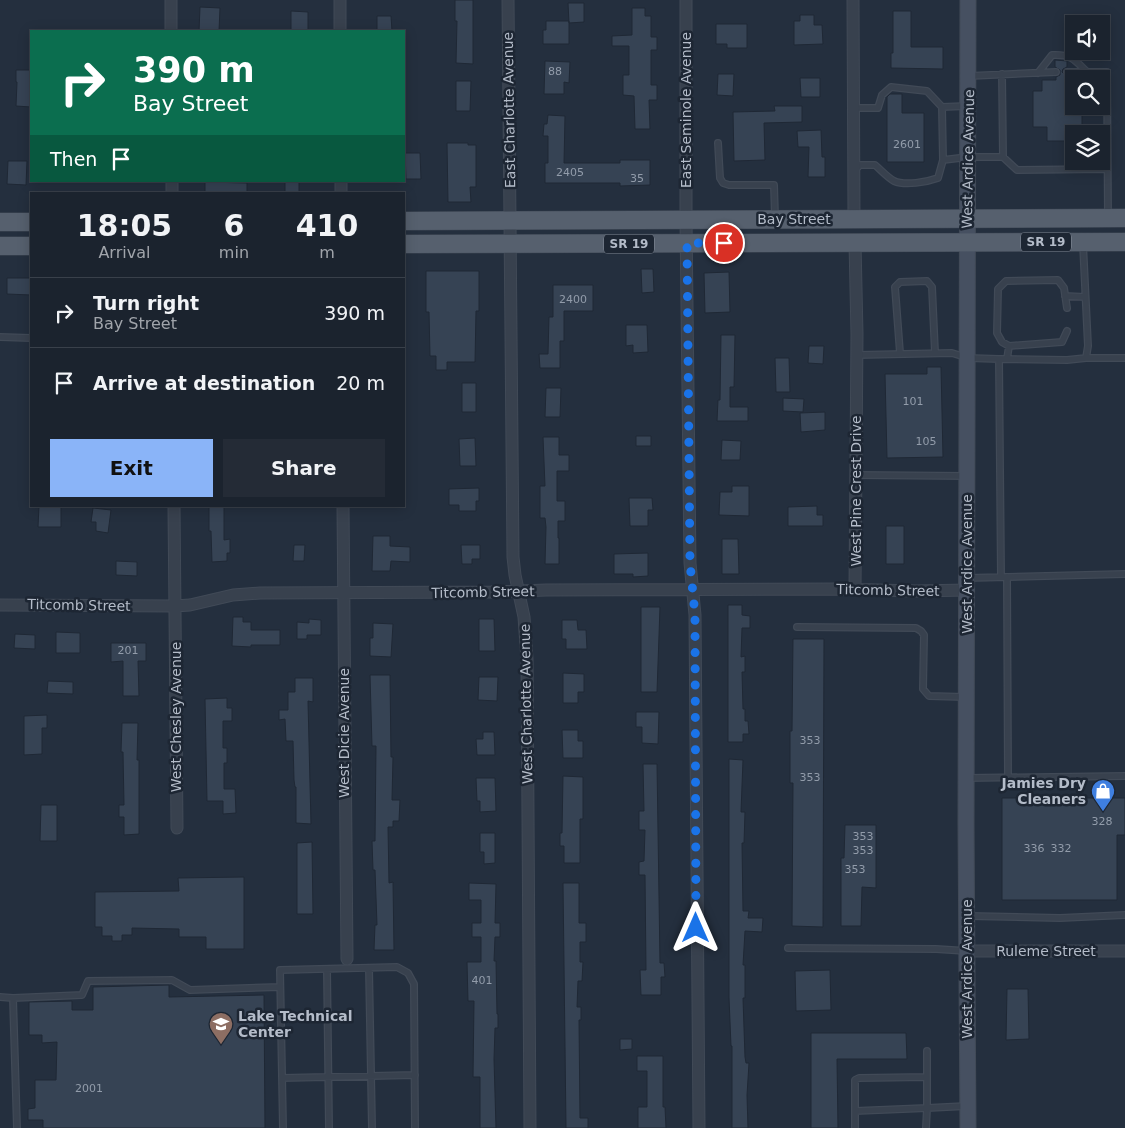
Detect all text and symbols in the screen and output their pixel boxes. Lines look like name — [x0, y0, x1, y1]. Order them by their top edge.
map controls — [1065, 15, 1110, 170]
button: sound — [1065, 15, 1110, 60]
street label: East Charlotte Avenue — [500, 32, 518, 188]
street label: East Seminole Avenue — [678, 32, 694, 188]
icon: right — [50, 50, 115, 115]
text: 390 m — [133, 50, 255, 90]
house number: 88 — [548, 65, 562, 78]
button: search — [1065, 70, 1110, 115]
street label: West Ardice Avenue — [959, 89, 977, 229]
text: Bay Street — [133, 91, 248, 116]
button: layers — [1065, 125, 1110, 170]
house number: 2601 — [893, 138, 921, 151]
icon: arrive — [107, 145, 135, 173]
text: Then — [50, 148, 97, 170]
house number: 2405 — [556, 166, 584, 179]
house number: 35 — [630, 172, 644, 185]
text: 18:05 — [77, 208, 172, 243]
text: 6 — [223, 208, 244, 243]
text: 410 — [296, 208, 358, 243]
street label: Bay Street — [757, 211, 831, 227]
pin — [703, 222, 745, 264]
icon: arrive — [710, 229, 738, 257]
road number: SR 19 — [1021, 232, 1071, 252]
road number: SR 19 — [604, 234, 654, 253]
text: Arrival — [98, 243, 150, 262]
text: min — [219, 243, 249, 262]
text: m — [319, 243, 335, 262]
text: Turn right — [93, 292, 199, 314]
house number: 2400 — [559, 293, 587, 306]
icon: right — [50, 299, 78, 327]
text: 390 m — [324, 302, 385, 324]
text: Bay Street — [93, 314, 177, 333]
icon: arrive — [50, 369, 78, 397]
text: Arrive at destination — [93, 372, 315, 394]
text: 20 m — [336, 372, 385, 394]
house number: 101 — [903, 395, 924, 408]
street label: West Pine Crest Drive — [848, 415, 864, 567]
house number: 105 — [916, 435, 937, 448]
button: Exit — [50, 439, 213, 497]
button: Share — [223, 439, 385, 497]
street label: West Ardice Avenue — [959, 494, 975, 634]
street label: Titcomb Street — [835, 581, 940, 599]
street label: Titcomb Street — [430, 583, 535, 601]
street label: Titcomb Street — [26, 596, 131, 614]
street label: West Charlotte Avenue — [517, 624, 535, 784]
street label: West Chesley Avenue — [168, 642, 184, 792]
house number: 201 — [118, 644, 139, 657]
street label: West Dicie Avenue — [336, 668, 352, 798]
house number: 353 — [800, 734, 821, 747]
house number: 353 — [800, 771, 821, 784]
place label: Jamies Dry Cleaners — [1001, 775, 1086, 807]
shop icon: Jamies Dry Cleaners — [1090, 778, 1116, 812]
house number: 328 — [1092, 815, 1113, 828]
house number: 353 — [853, 830, 874, 843]
house number: 336 — [1024, 842, 1045, 855]
house number: 332 — [1051, 842, 1072, 855]
house number: 353 — [853, 844, 874, 857]
house number: 353 — [845, 863, 866, 876]
street label: West Ardice Avenue — [959, 899, 975, 1039]
position arrow — [669, 901, 721, 953]
street label: Ruleme Street — [996, 943, 1096, 959]
house number: 401 — [472, 974, 493, 987]
place label: Lake Technical Center — [238, 1008, 352, 1040]
school or university icon: Lake Technical Center — [208, 1011, 234, 1045]
house number: 2001 — [75, 1082, 103, 1095]

